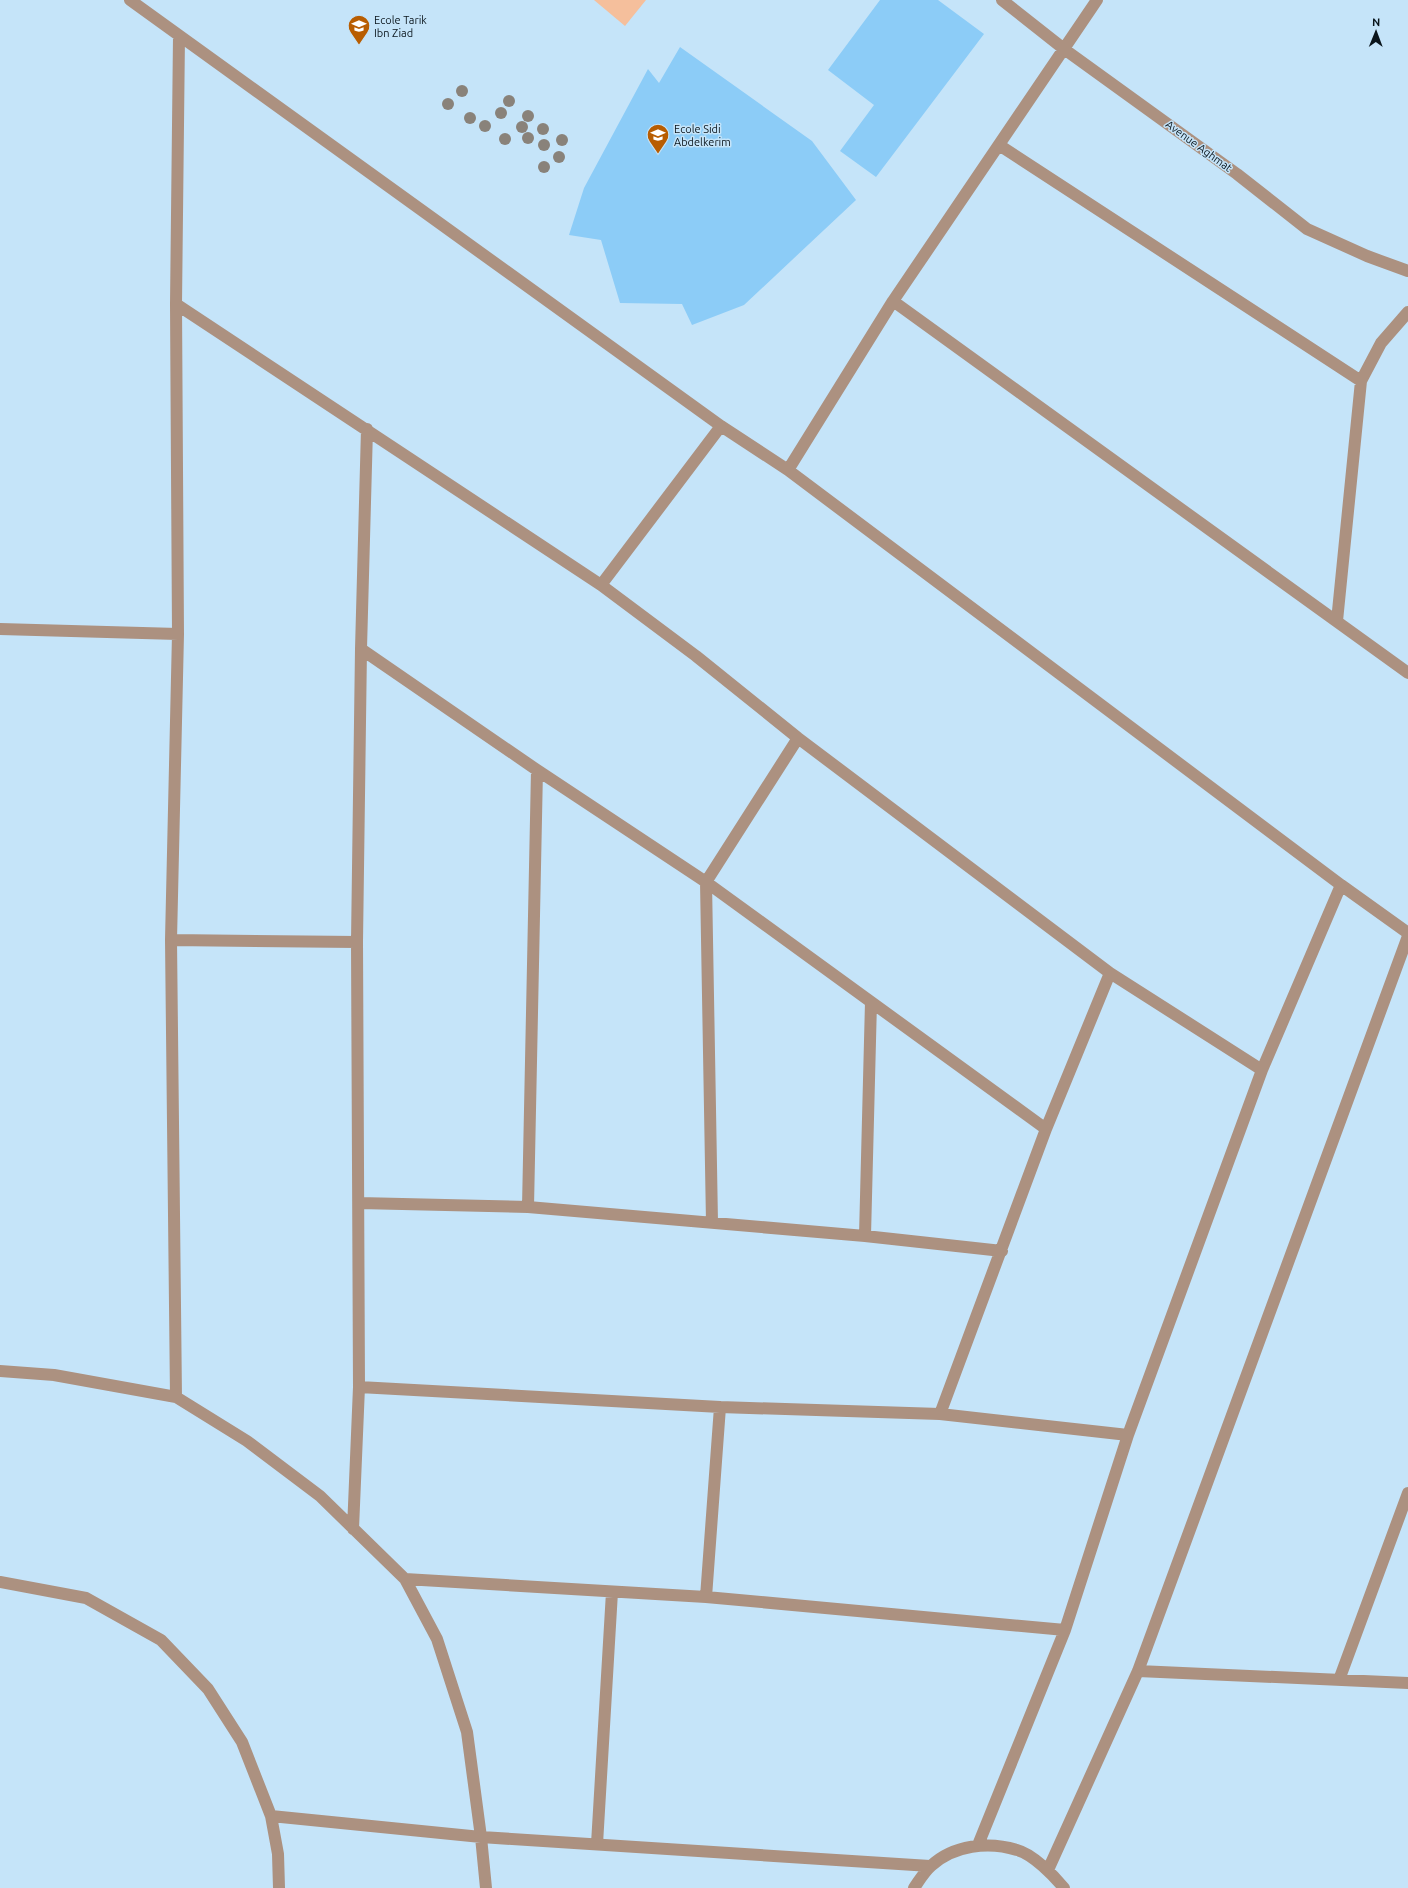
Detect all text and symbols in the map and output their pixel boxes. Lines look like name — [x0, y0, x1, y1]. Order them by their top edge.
north arrow — [1356, 12, 1396, 52]
school or university icon: Ecole Tarik Ibn Ziad — [346, 13, 372, 46]
place label: Ecole Tarik Ibn Ziad — [374, 14, 427, 39]
text: N — [1372, 16, 1380, 28]
street label: Avenue Aghmat — [1164, 118, 1235, 174]
school or university icon: Ecole Sidi Abdelkerim — [645, 122, 671, 155]
place label: Ecole Sidi Abdelkerim — [674, 123, 731, 148]

